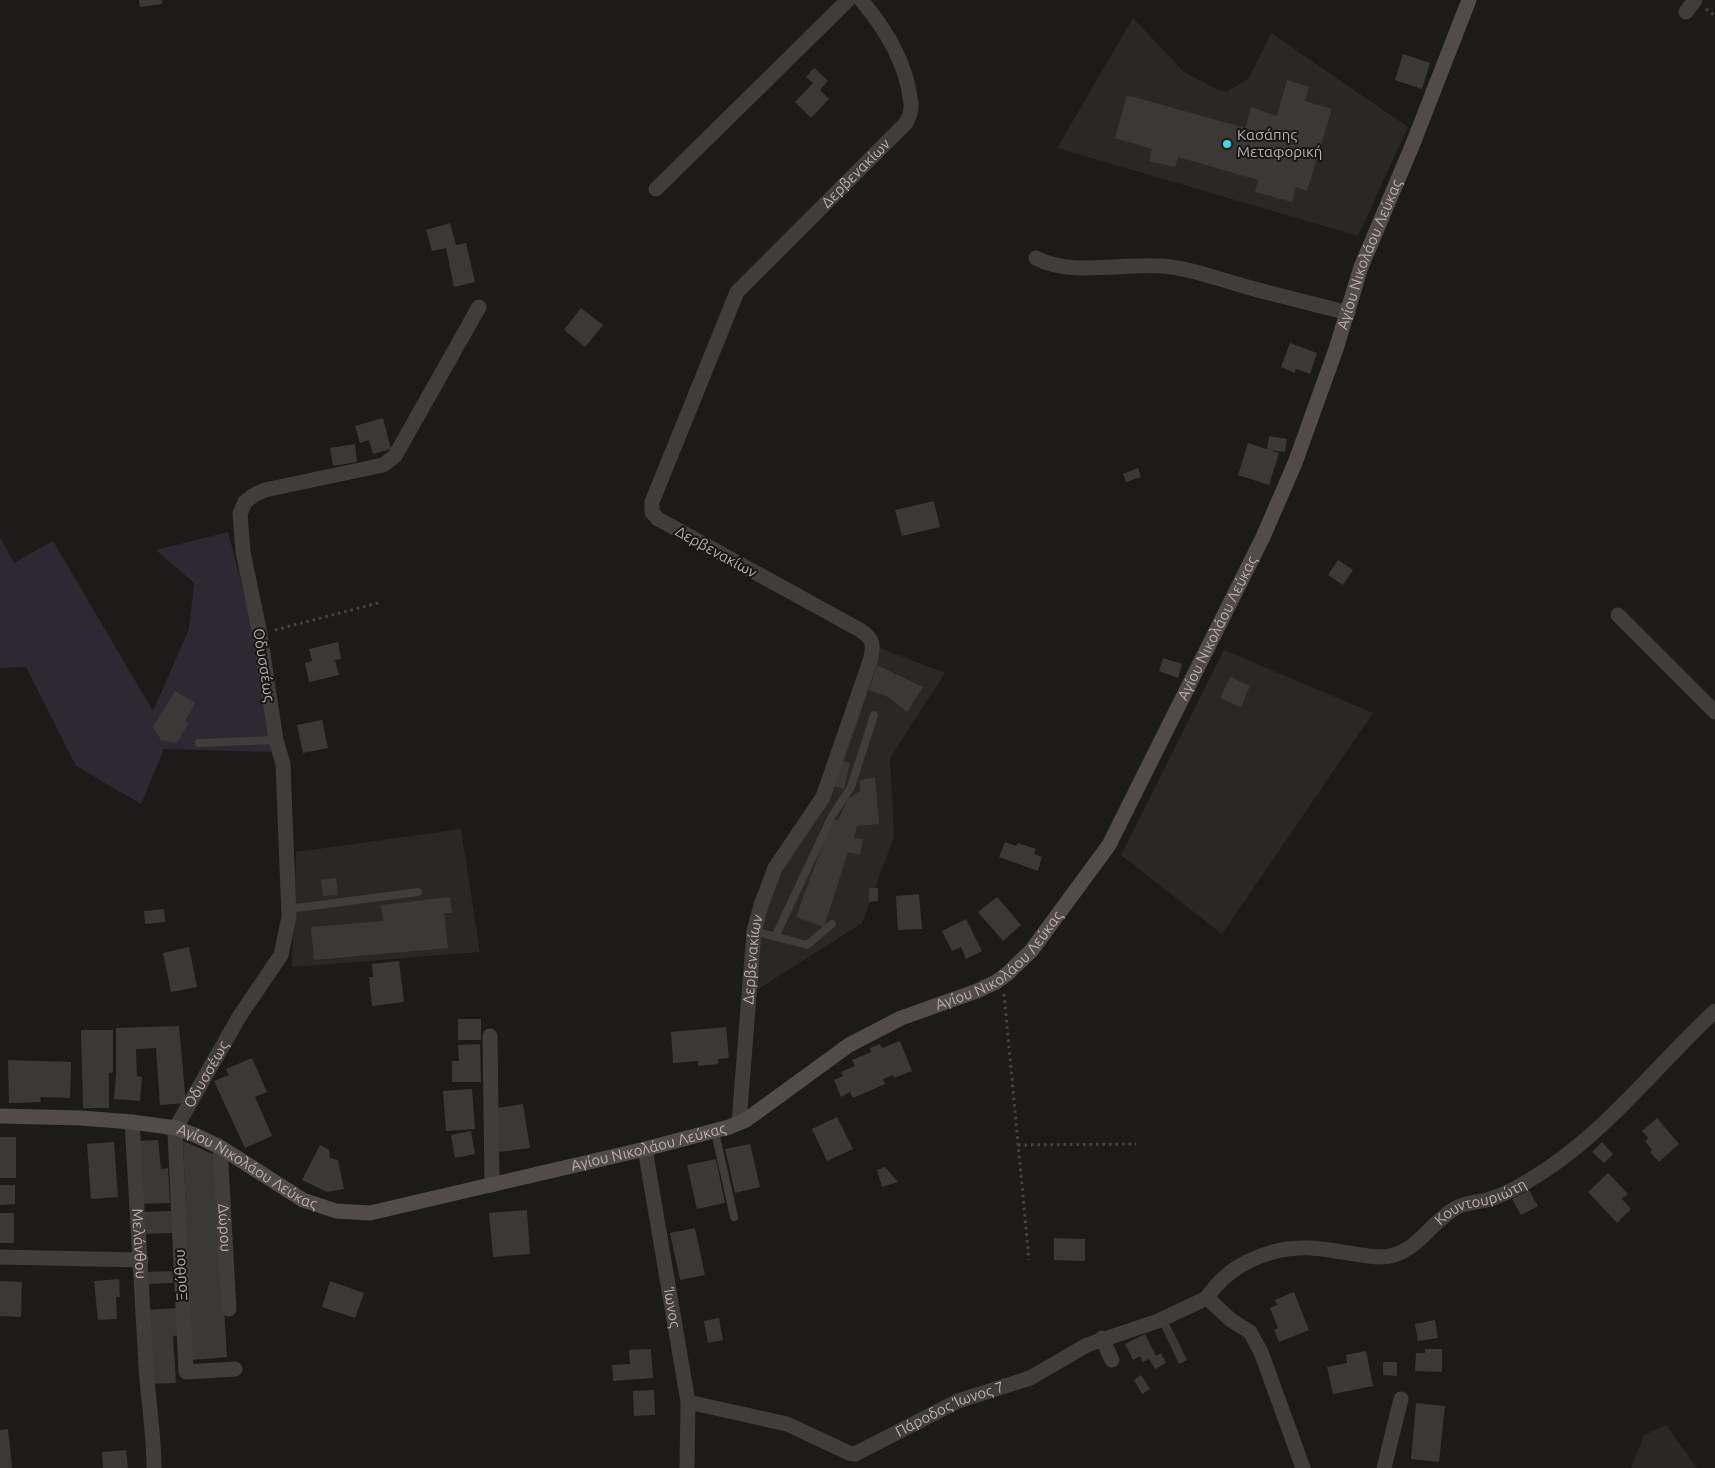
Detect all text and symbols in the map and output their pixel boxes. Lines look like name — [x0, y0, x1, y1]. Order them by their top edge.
place label: Κασάπης Μεταφορική — [1237, 126, 1322, 160]
street label: Δερβενακίων — [818, 135, 893, 211]
marker: Κασάπης Μεταφορική — [1221, 138, 1233, 150]
street label: Αγίου Νικολάου Λεύκας — [1333, 177, 1405, 331]
street label: Δερβενακίων — [673, 522, 760, 581]
street label: Αγίου Νικολάου Λεύκας — [1174, 553, 1260, 703]
street label: Οδυσσέως — [250, 627, 279, 703]
street label: Αγίου Νικολάου Λεύκας — [933, 907, 1066, 1013]
street label: Δερβενακίων — [739, 913, 766, 1005]
street label: Οδυσσέως — [180, 1038, 232, 1111]
street label: Αγίου Νικολάου Λεύκας — [569, 1119, 728, 1174]
street label: Αγίου Νικολάου Λεύκας — [175, 1120, 320, 1212]
street label: Κουντουριώτη — [1431, 1175, 1529, 1228]
street label: Δώρου — [215, 1203, 235, 1252]
street label: Μελάνθου — [129, 1208, 150, 1280]
street label: Ξούθου — [171, 1249, 190, 1301]
street label: Ίωνος — [661, 1285, 684, 1329]
street label: Πάροδος Ίωνος 7 — [892, 1378, 1006, 1440]

